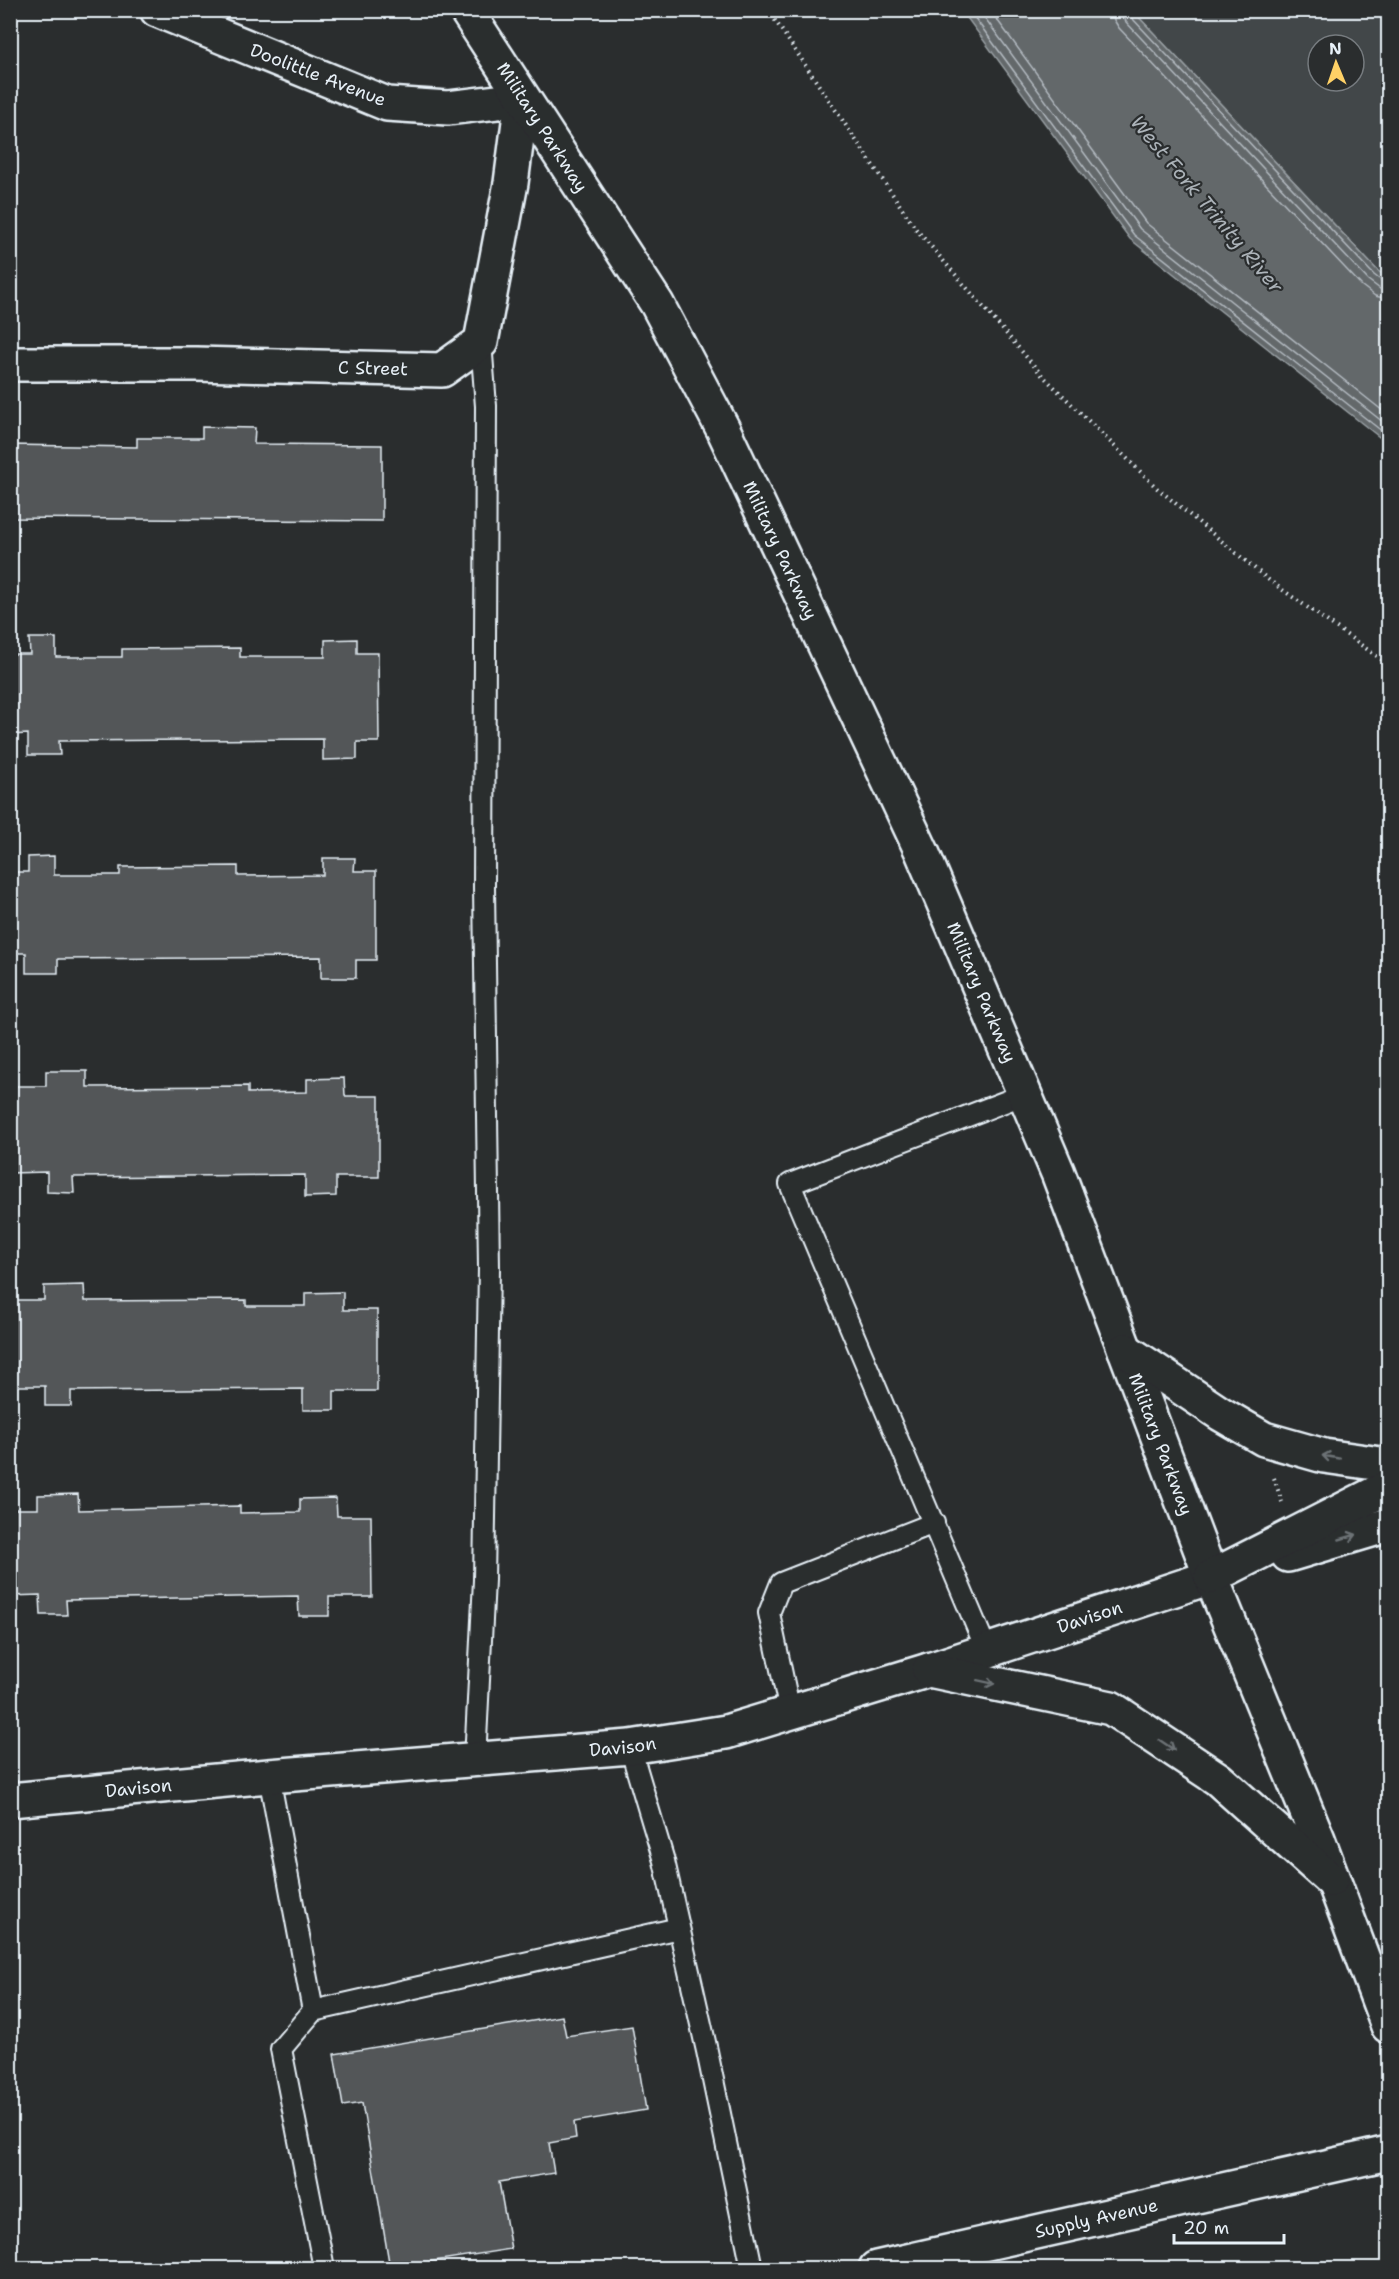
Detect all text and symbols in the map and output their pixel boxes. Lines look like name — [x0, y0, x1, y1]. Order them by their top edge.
north arrow — [1306, 33, 1366, 93]
street label: Doolittle Avenue — [247, 38, 389, 112]
text: N — [1329, 38, 1342, 59]
street label: Military Parkway — [491, 58, 593, 197]
water label: West Fork Trinity River — [1125, 110, 1289, 299]
street label: C Street — [338, 355, 408, 381]
street label: Military Parkway — [737, 477, 823, 623]
street label: Military Parkway — [941, 919, 1022, 1066]
street label: Military Parkway — [1123, 1370, 1199, 1519]
one-way arrow — [1321, 1451, 1341, 1462]
one-way arrow — [1338, 1531, 1357, 1542]
street label: Davison — [1054, 1595, 1125, 1639]
one-way arrow — [976, 1677, 995, 1688]
street label: Davison — [588, 1731, 658, 1762]
one-way arrow — [1158, 1739, 1175, 1751]
street label: Davison — [104, 1773, 173, 1803]
street label: Supply Avenue — [1033, 2193, 1160, 2244]
scale bar — [1174, 2207, 1284, 2245]
text: 20 m — [1183, 2216, 1229, 2240]

